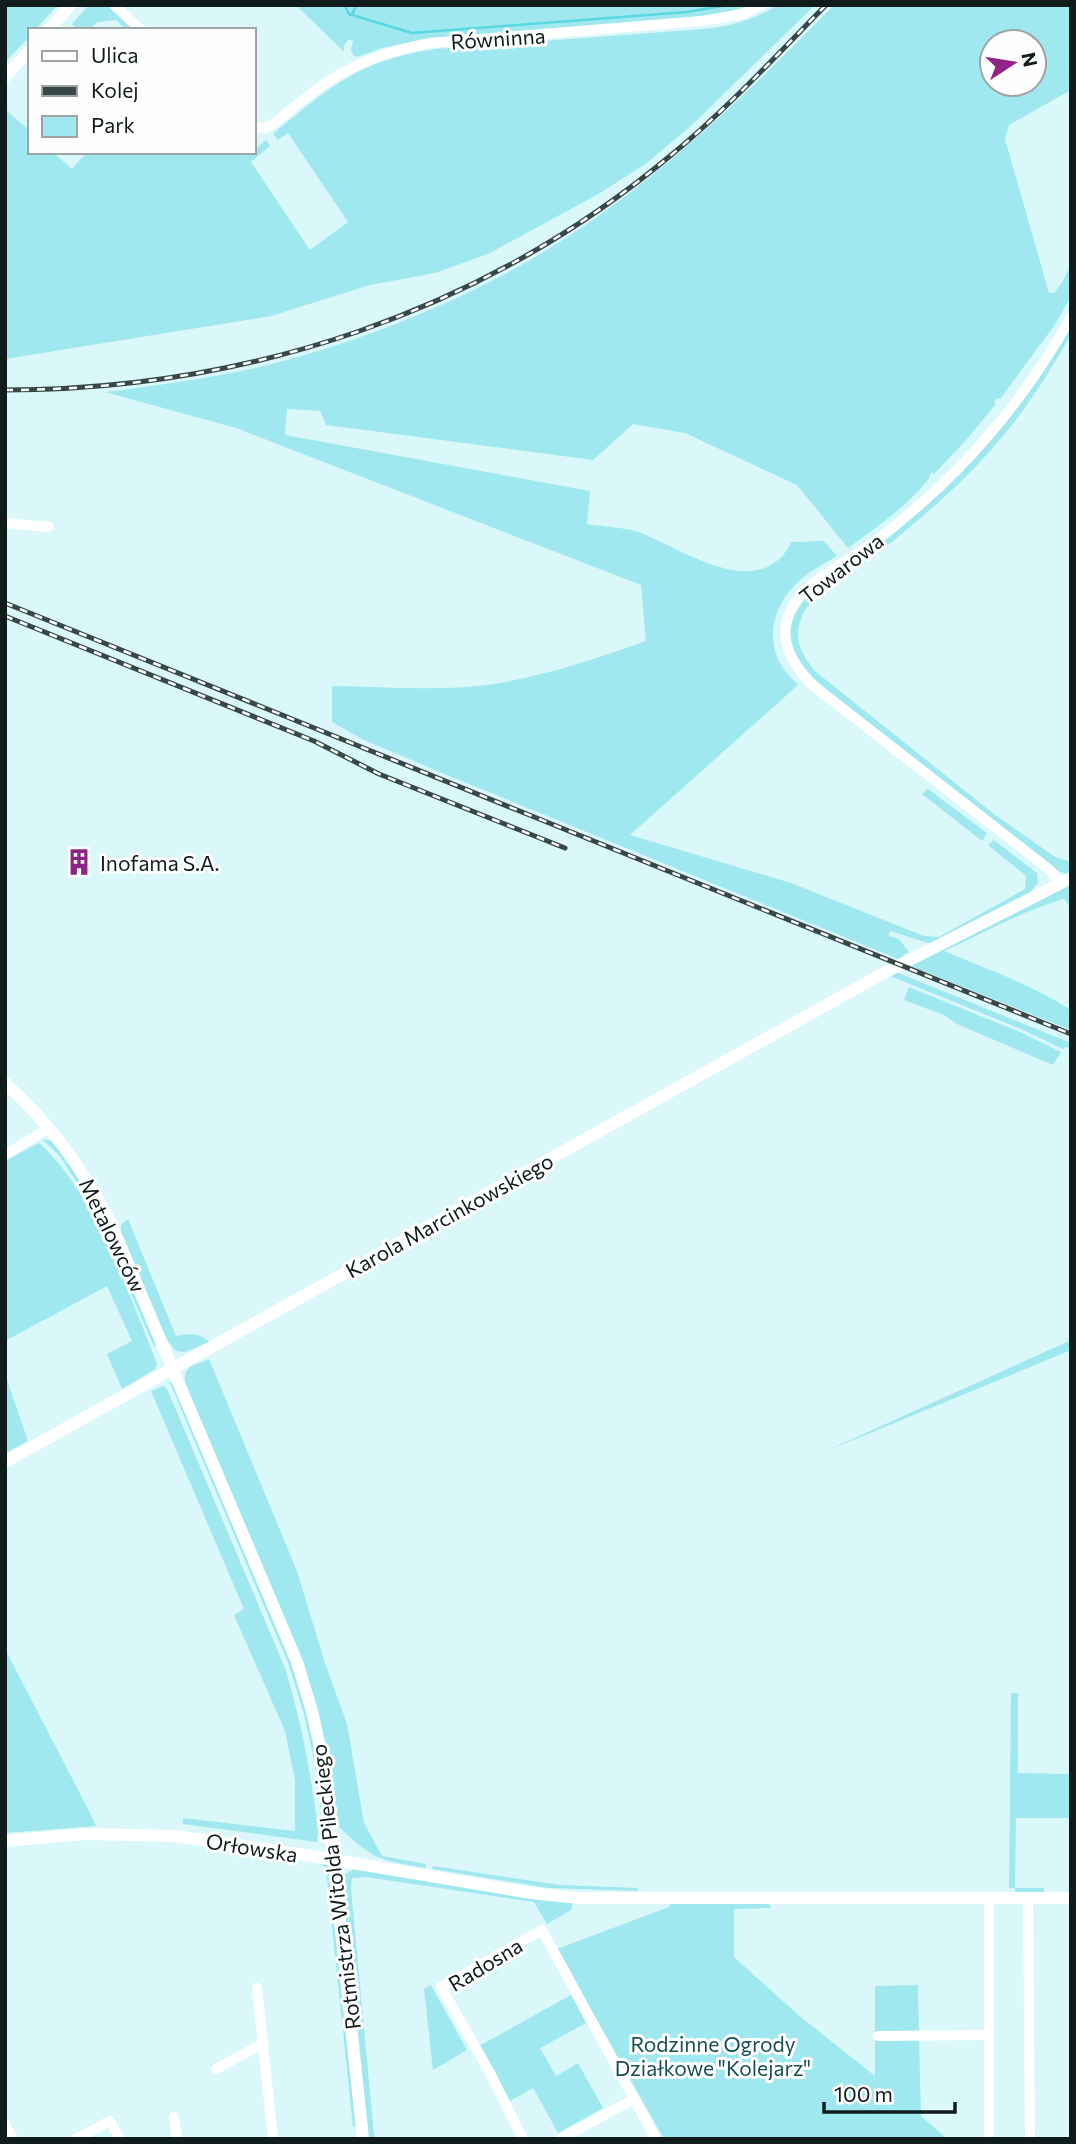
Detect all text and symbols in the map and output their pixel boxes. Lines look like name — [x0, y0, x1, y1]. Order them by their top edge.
street label: Równinna — [450, 22, 546, 54]
legend — [28, 28, 256, 154]
north arrow — [978, 28, 1048, 98]
text: Ulica — [91, 42, 138, 67]
text: N — [1017, 50, 1043, 69]
text: Kolej — [91, 77, 139, 102]
text: Park — [91, 112, 135, 137]
street label: Towarowa — [794, 528, 888, 608]
building icon: Inofama S.A. — [64, 847, 94, 877]
place label: Inofama S.A. — [100, 850, 219, 875]
street label: Karola Marcinkowskiego — [341, 1147, 557, 1283]
street label: Metalowców — [75, 1174, 151, 1296]
street label: Rotmistrza Witolda Pileckiego — [305, 1743, 365, 2031]
street label: Orłowska — [204, 1827, 300, 1867]
street label: Radosna — [443, 1932, 527, 1996]
park label: Rodzinne Ogrody Działkowe "Kolejarz" — [615, 2031, 811, 2080]
scale bar — [824, 2070, 955, 2114]
text: 100 m — [834, 2081, 893, 2106]

